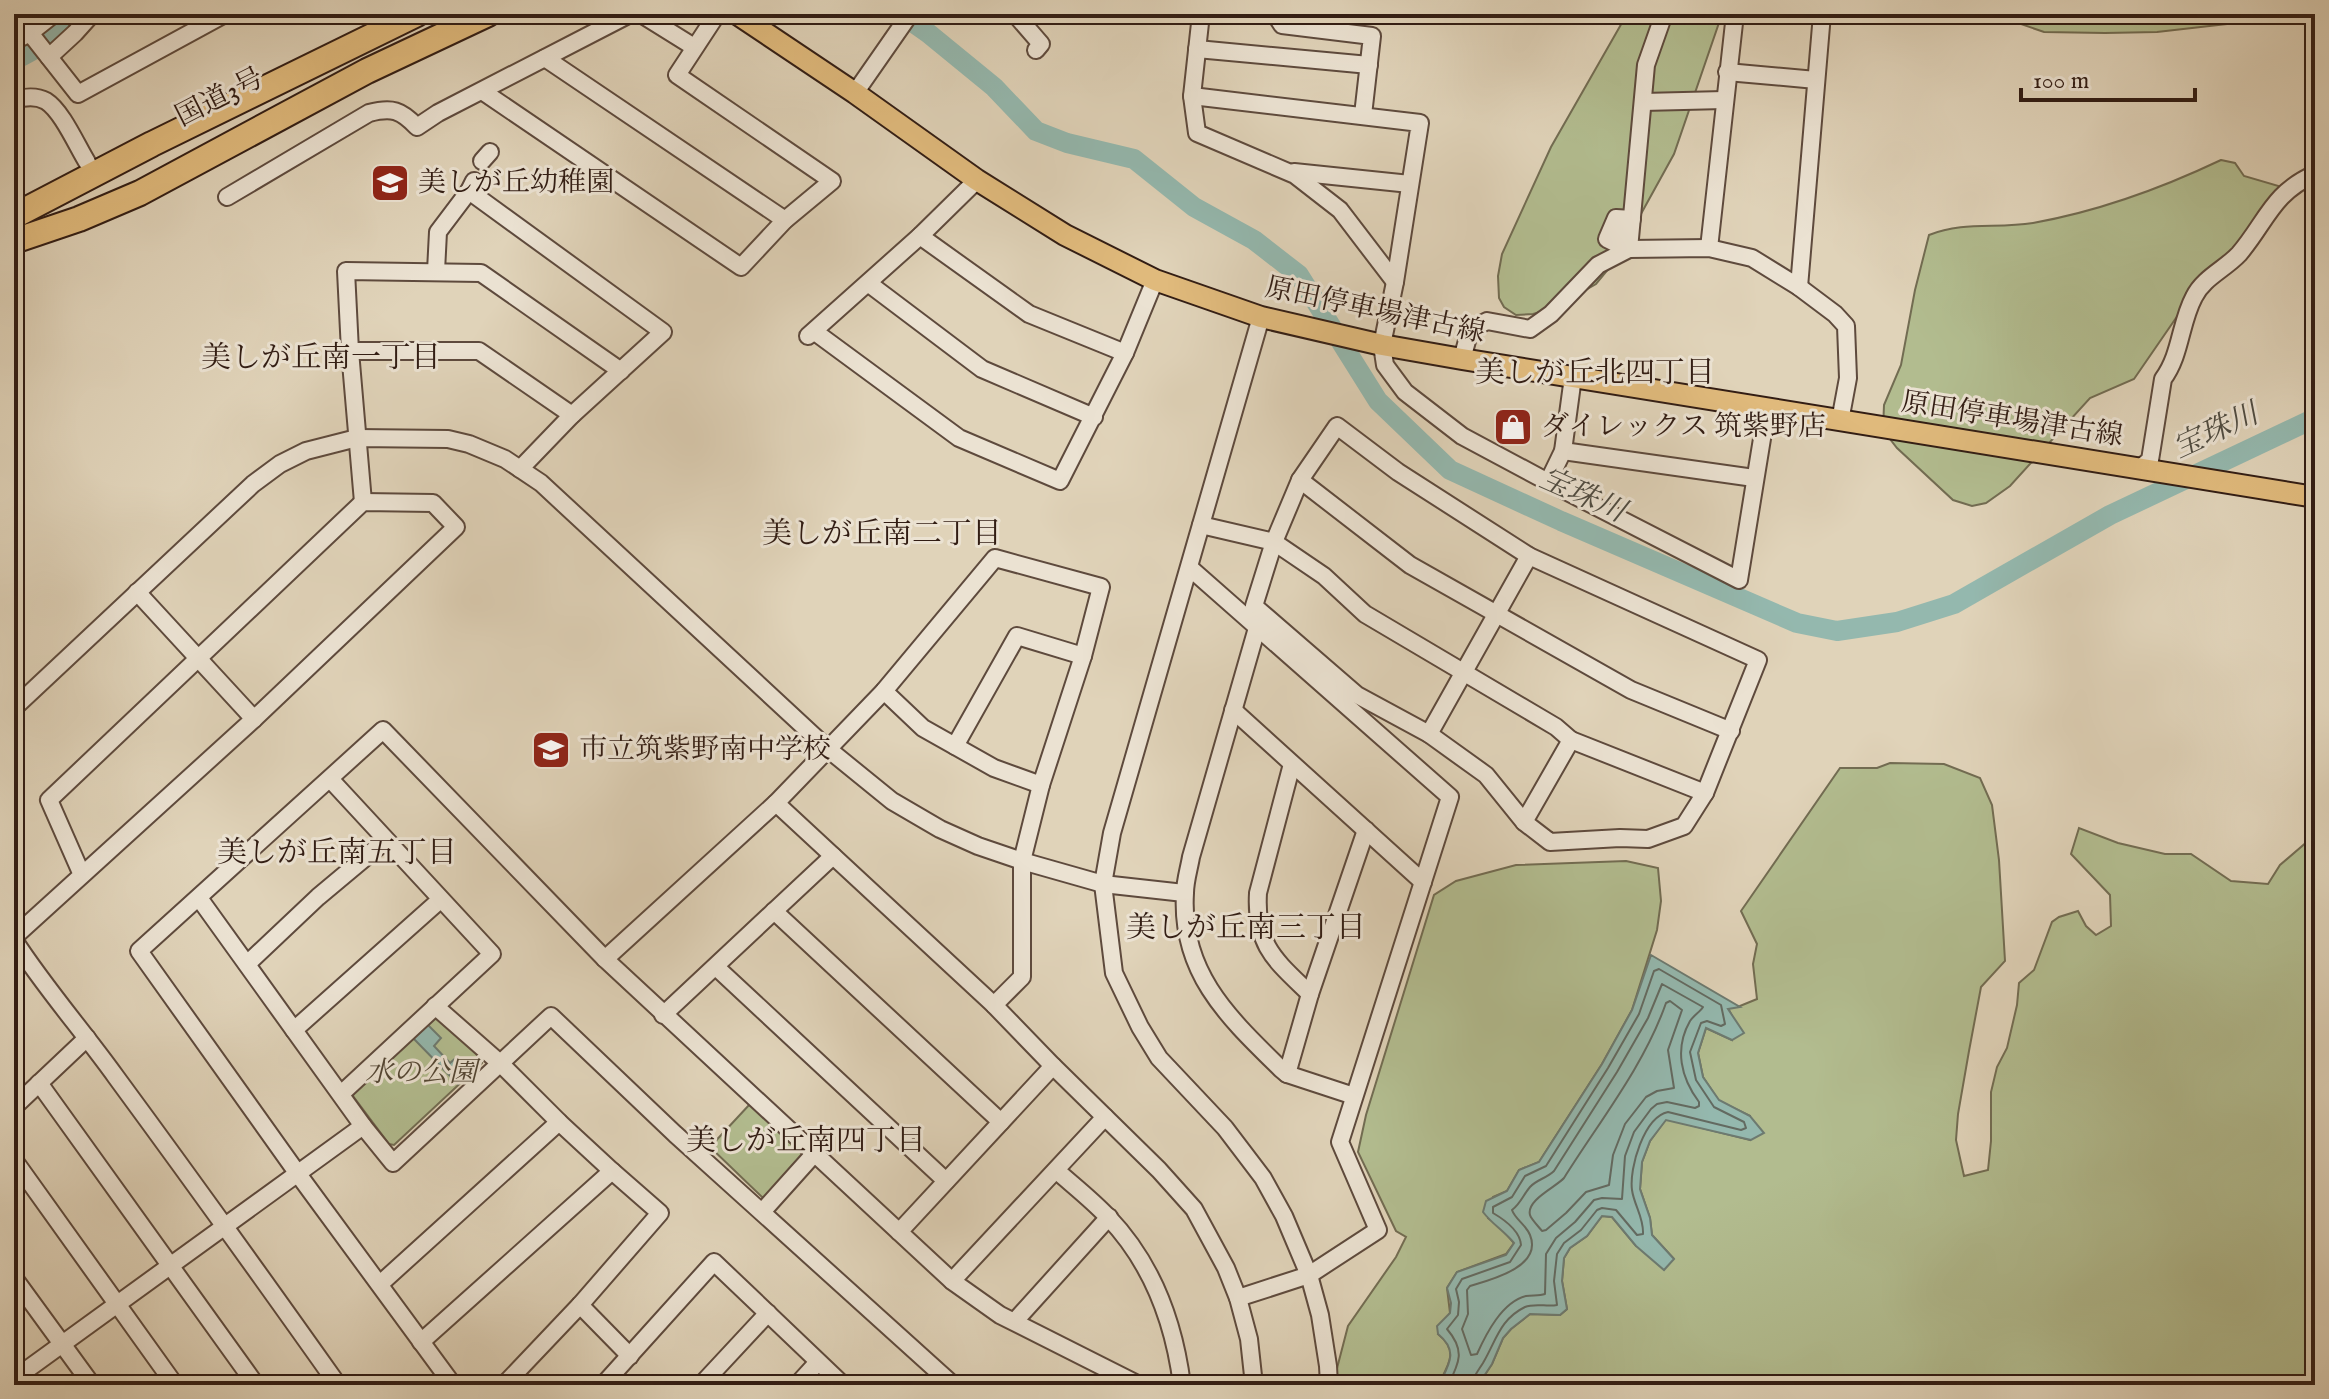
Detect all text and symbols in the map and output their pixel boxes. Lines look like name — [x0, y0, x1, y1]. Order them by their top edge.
scale bar — [2021, 52, 2195, 102]
street label: 国道3号 — [170, 61, 270, 135]
text: 100 m — [2033, 66, 2089, 97]
school or university icon: 美しが丘幼稚園 — [369, 162, 411, 204]
place label: 美しが丘幼稚園 — [418, 166, 614, 201]
street label: 原田停車場津古線 — [1262, 271, 1488, 351]
district label: 美しが丘南一丁目 — [201, 340, 441, 378]
district label: 美しが丘北四丁目 — [1475, 355, 1715, 393]
street label: 原田停車場津古線 — [1899, 385, 2125, 455]
water label: 宝珠川 — [2167, 394, 2268, 468]
shop icon: ダイレックス 筑紫野店 — [1492, 406, 1534, 448]
place label: ダイレックス 筑紫野店 — [1541, 410, 1826, 445]
water label: 宝珠川 — [1533, 460, 1634, 533]
district label: 美しが丘南二丁目 — [762, 516, 1002, 554]
school or university icon: 市立筑紫野南中学校 — [530, 729, 572, 771]
place label: 市立筑紫野南中学校 — [579, 733, 831, 768]
district label: 美しが丘南五丁目 — [217, 835, 457, 873]
district label: 美しが丘南三丁目 — [1126, 910, 1366, 948]
park label: 水の公園 — [365, 1056, 481, 1091]
district label: 美しが丘南四丁目 — [686, 1123, 926, 1161]

